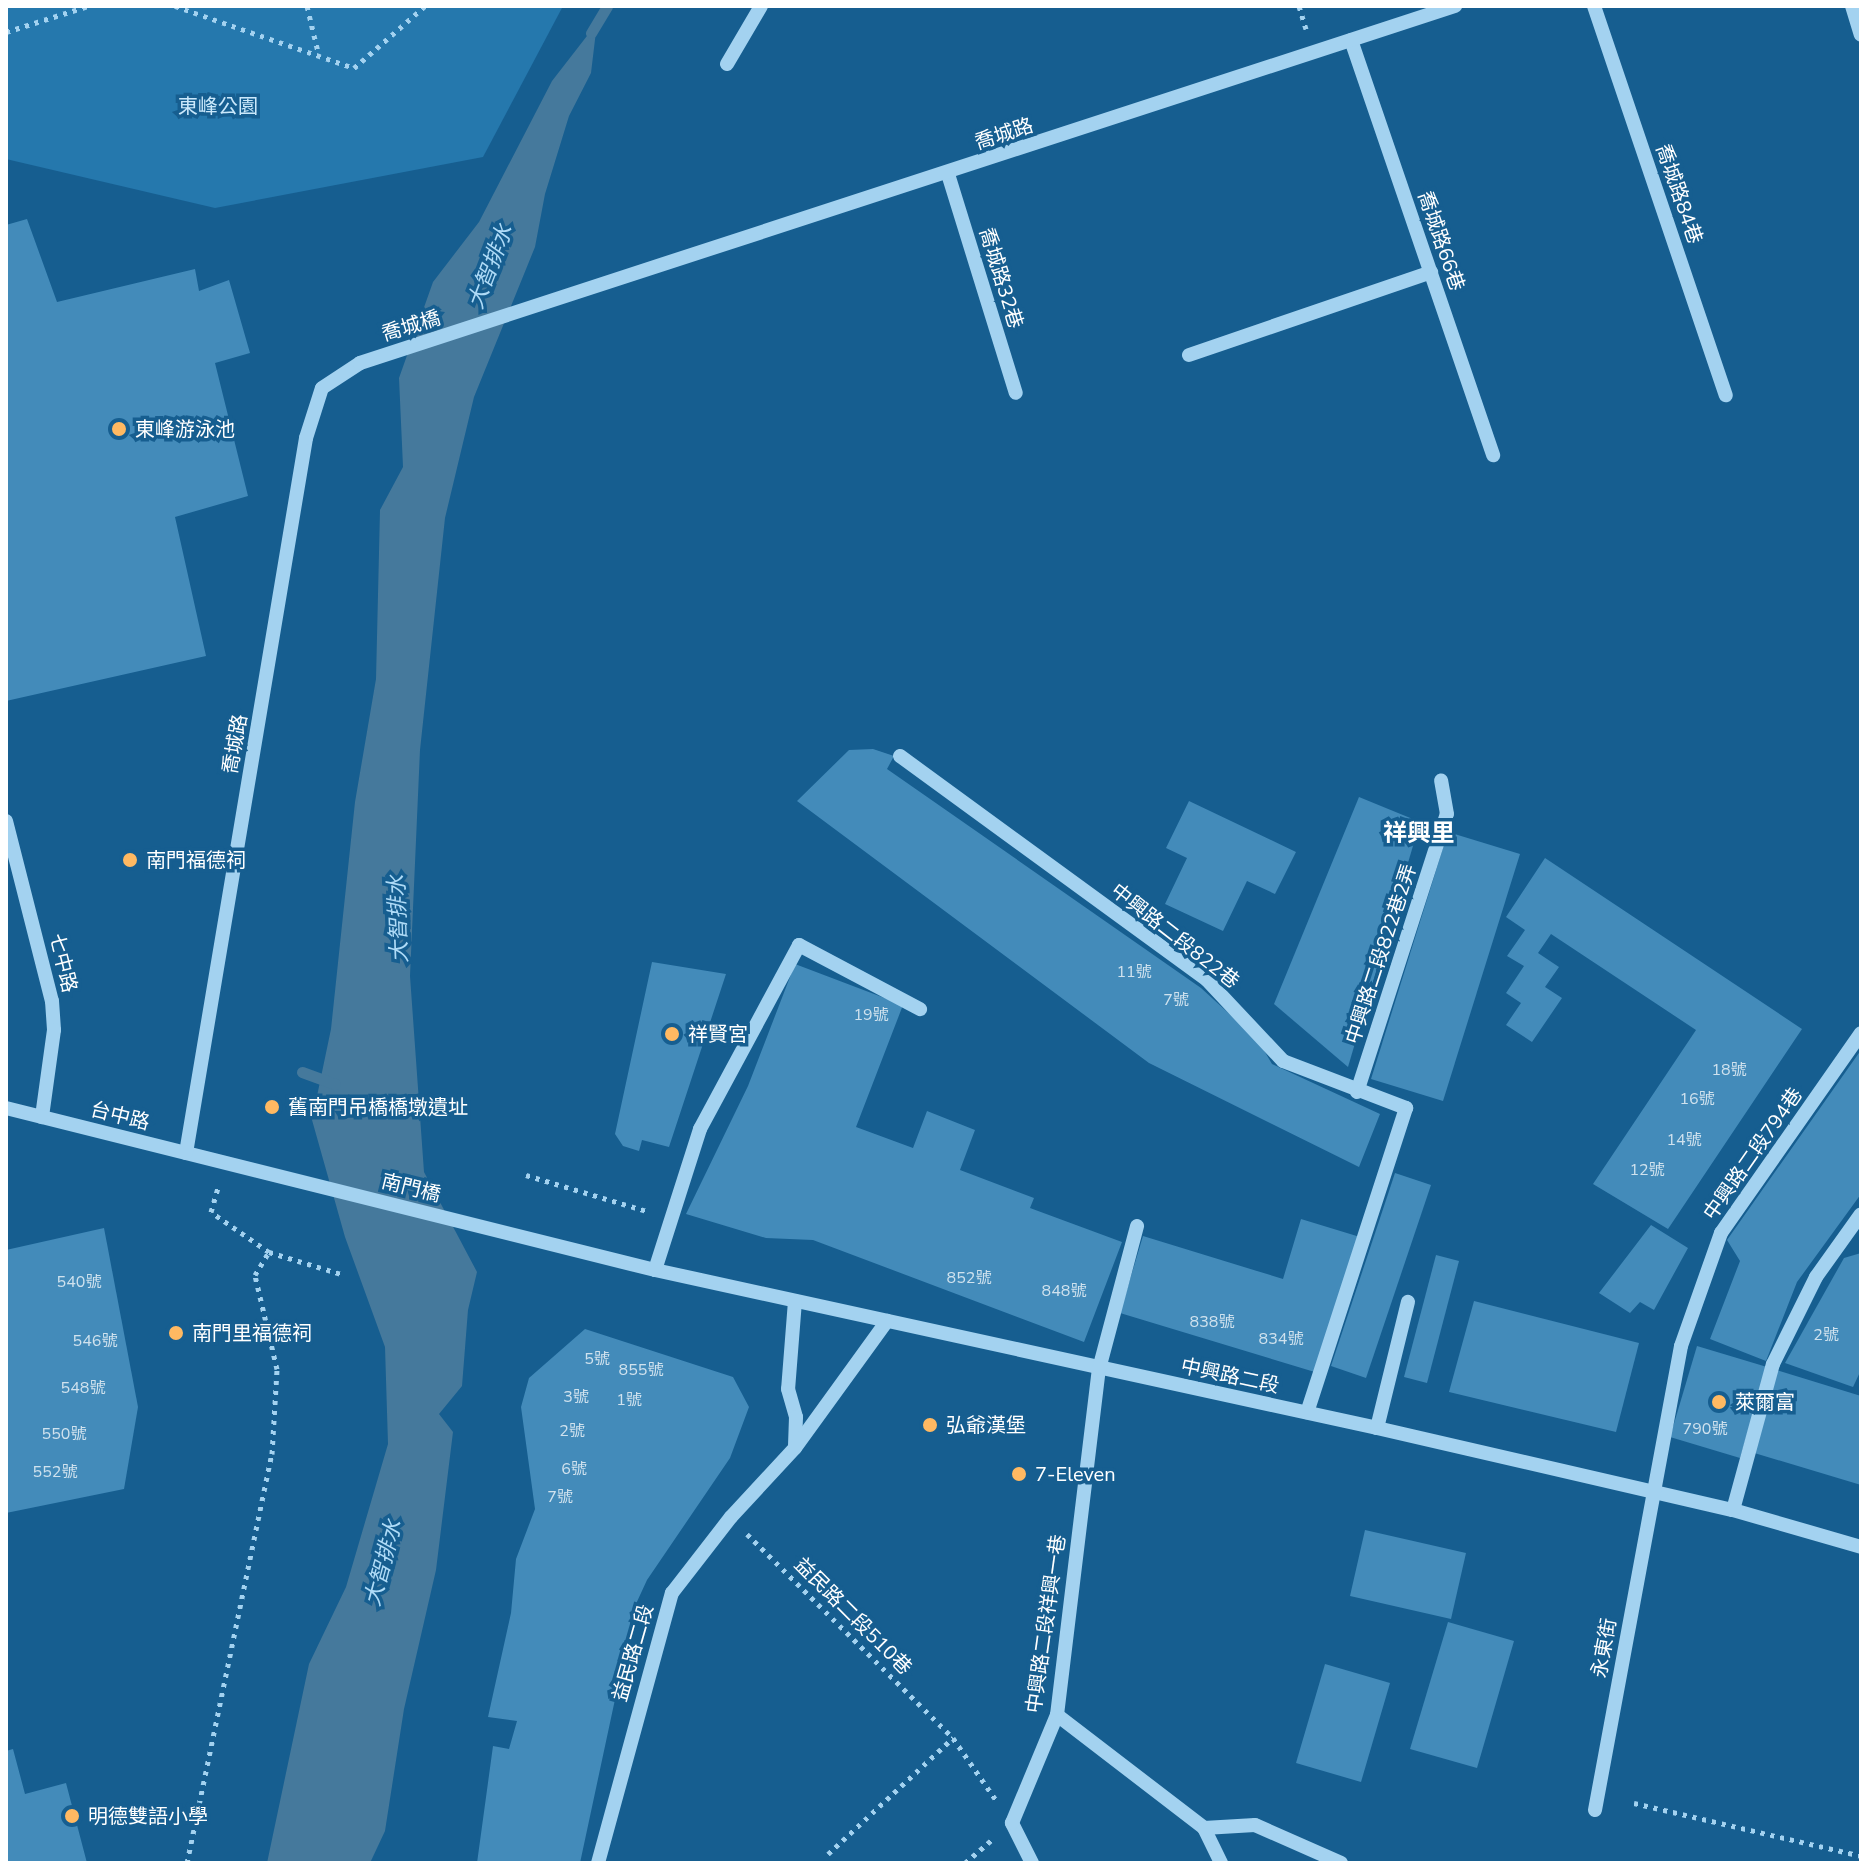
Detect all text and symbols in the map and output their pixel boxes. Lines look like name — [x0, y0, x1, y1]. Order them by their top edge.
park label: 東峰公園 — [178, 94, 258, 118]
street label: 喬城路 — [972, 113, 1036, 155]
street label: 喬城路84巷 — [1651, 141, 1707, 247]
street label: 喬城路66巷 — [1413, 188, 1469, 294]
water label: 大智排水 — [463, 221, 519, 313]
street label: 喬城路32巷 — [974, 225, 1028, 331]
street label: 喬城橋 — [379, 306, 443, 346]
place label: 東峰游泳池 — [135, 417, 235, 441]
marker: 東峰游泳池 — [110, 420, 128, 438]
street label: 喬城路 — [218, 712, 252, 776]
district label: 祥興里 — [1383, 820, 1455, 848]
place label: 南門福德祠 — [146, 848, 246, 872]
marker: 南門福德祠 — [121, 851, 139, 869]
street label: 中興路二段822巷2弄 — [1341, 861, 1421, 1047]
water label: 大智排水 — [384, 875, 414, 963]
street label: 中興路二段822巷 — [1106, 879, 1244, 993]
street label: 七中路 — [44, 931, 82, 995]
house number: 11號 — [1116, 962, 1152, 982]
house number: 7號 — [1163, 990, 1189, 1010]
house number: 19號 — [853, 1005, 889, 1025]
place label: 祥賢宮 — [688, 1022, 748, 1046]
marker: 祥賢宮 — [663, 1025, 681, 1043]
house number: 18號 — [1711, 1060, 1747, 1080]
street label: 中興路二段794巷 — [1698, 1083, 1808, 1225]
house number: 16號 — [1679, 1089, 1715, 1109]
place label: 舊南門吊橋橋墩遺址 — [288, 1095, 468, 1119]
street label: 台中路 — [88, 1097, 152, 1135]
marker: 舊南門吊橋橋墩遺址 — [263, 1098, 281, 1116]
house number: 14號 — [1666, 1130, 1702, 1150]
house number: 12號 — [1629, 1160, 1665, 1180]
street label: 南門橋 — [379, 1169, 443, 1207]
house number: 852號 — [947, 1268, 991, 1288]
house number: 540號 — [57, 1272, 101, 1292]
house number: 848號 — [1042, 1281, 1086, 1301]
house number: 838號 — [1190, 1312, 1234, 1332]
place label: 南門里福德祠 — [192, 1321, 312, 1345]
marker: 南門里福德祠 — [167, 1324, 185, 1342]
house number: 2號 — [1813, 1325, 1839, 1345]
house number: 834號 — [1259, 1329, 1303, 1349]
house number: 546號 — [73, 1331, 117, 1351]
house number: 5號 — [584, 1349, 610, 1369]
street label: 中興路二段 — [1179, 1354, 1281, 1398]
house number: 855號 — [619, 1360, 663, 1380]
house number: 548號 — [61, 1378, 105, 1398]
house number: 3號 — [563, 1387, 589, 1407]
house number: 1號 — [616, 1390, 642, 1410]
place label: 萊爾富 — [1735, 1390, 1795, 1414]
marker: 萊爾富 — [1710, 1393, 1728, 1411]
place label: 弘爺漢堡 — [946, 1413, 1026, 1437]
marker: 弘爺漢堡 — [921, 1416, 939, 1434]
house number: 790號 — [1683, 1419, 1727, 1439]
house number: 2號 — [559, 1421, 585, 1441]
house number: 550號 — [42, 1424, 86, 1444]
house number: 6號 — [561, 1459, 587, 1479]
house number: 552號 — [33, 1462, 77, 1482]
place label: 7-Eleven — [1035, 1462, 1116, 1486]
marker: 7-Eleven — [1010, 1465, 1028, 1483]
house number: 7號 — [547, 1487, 573, 1507]
water label: 大智排水 — [360, 1517, 408, 1609]
street label: 中興路二段祥興一巷 — [1022, 1533, 1070, 1715]
street label: 益民路二段510巷 — [789, 1552, 917, 1680]
street label: 益民路二段 — [608, 1602, 658, 1704]
street label: 永東街 — [1587, 1616, 1621, 1680]
place label: 明德雙語小學 — [88, 1804, 208, 1828]
marker: 明德雙語小學 — [63, 1807, 81, 1825]

